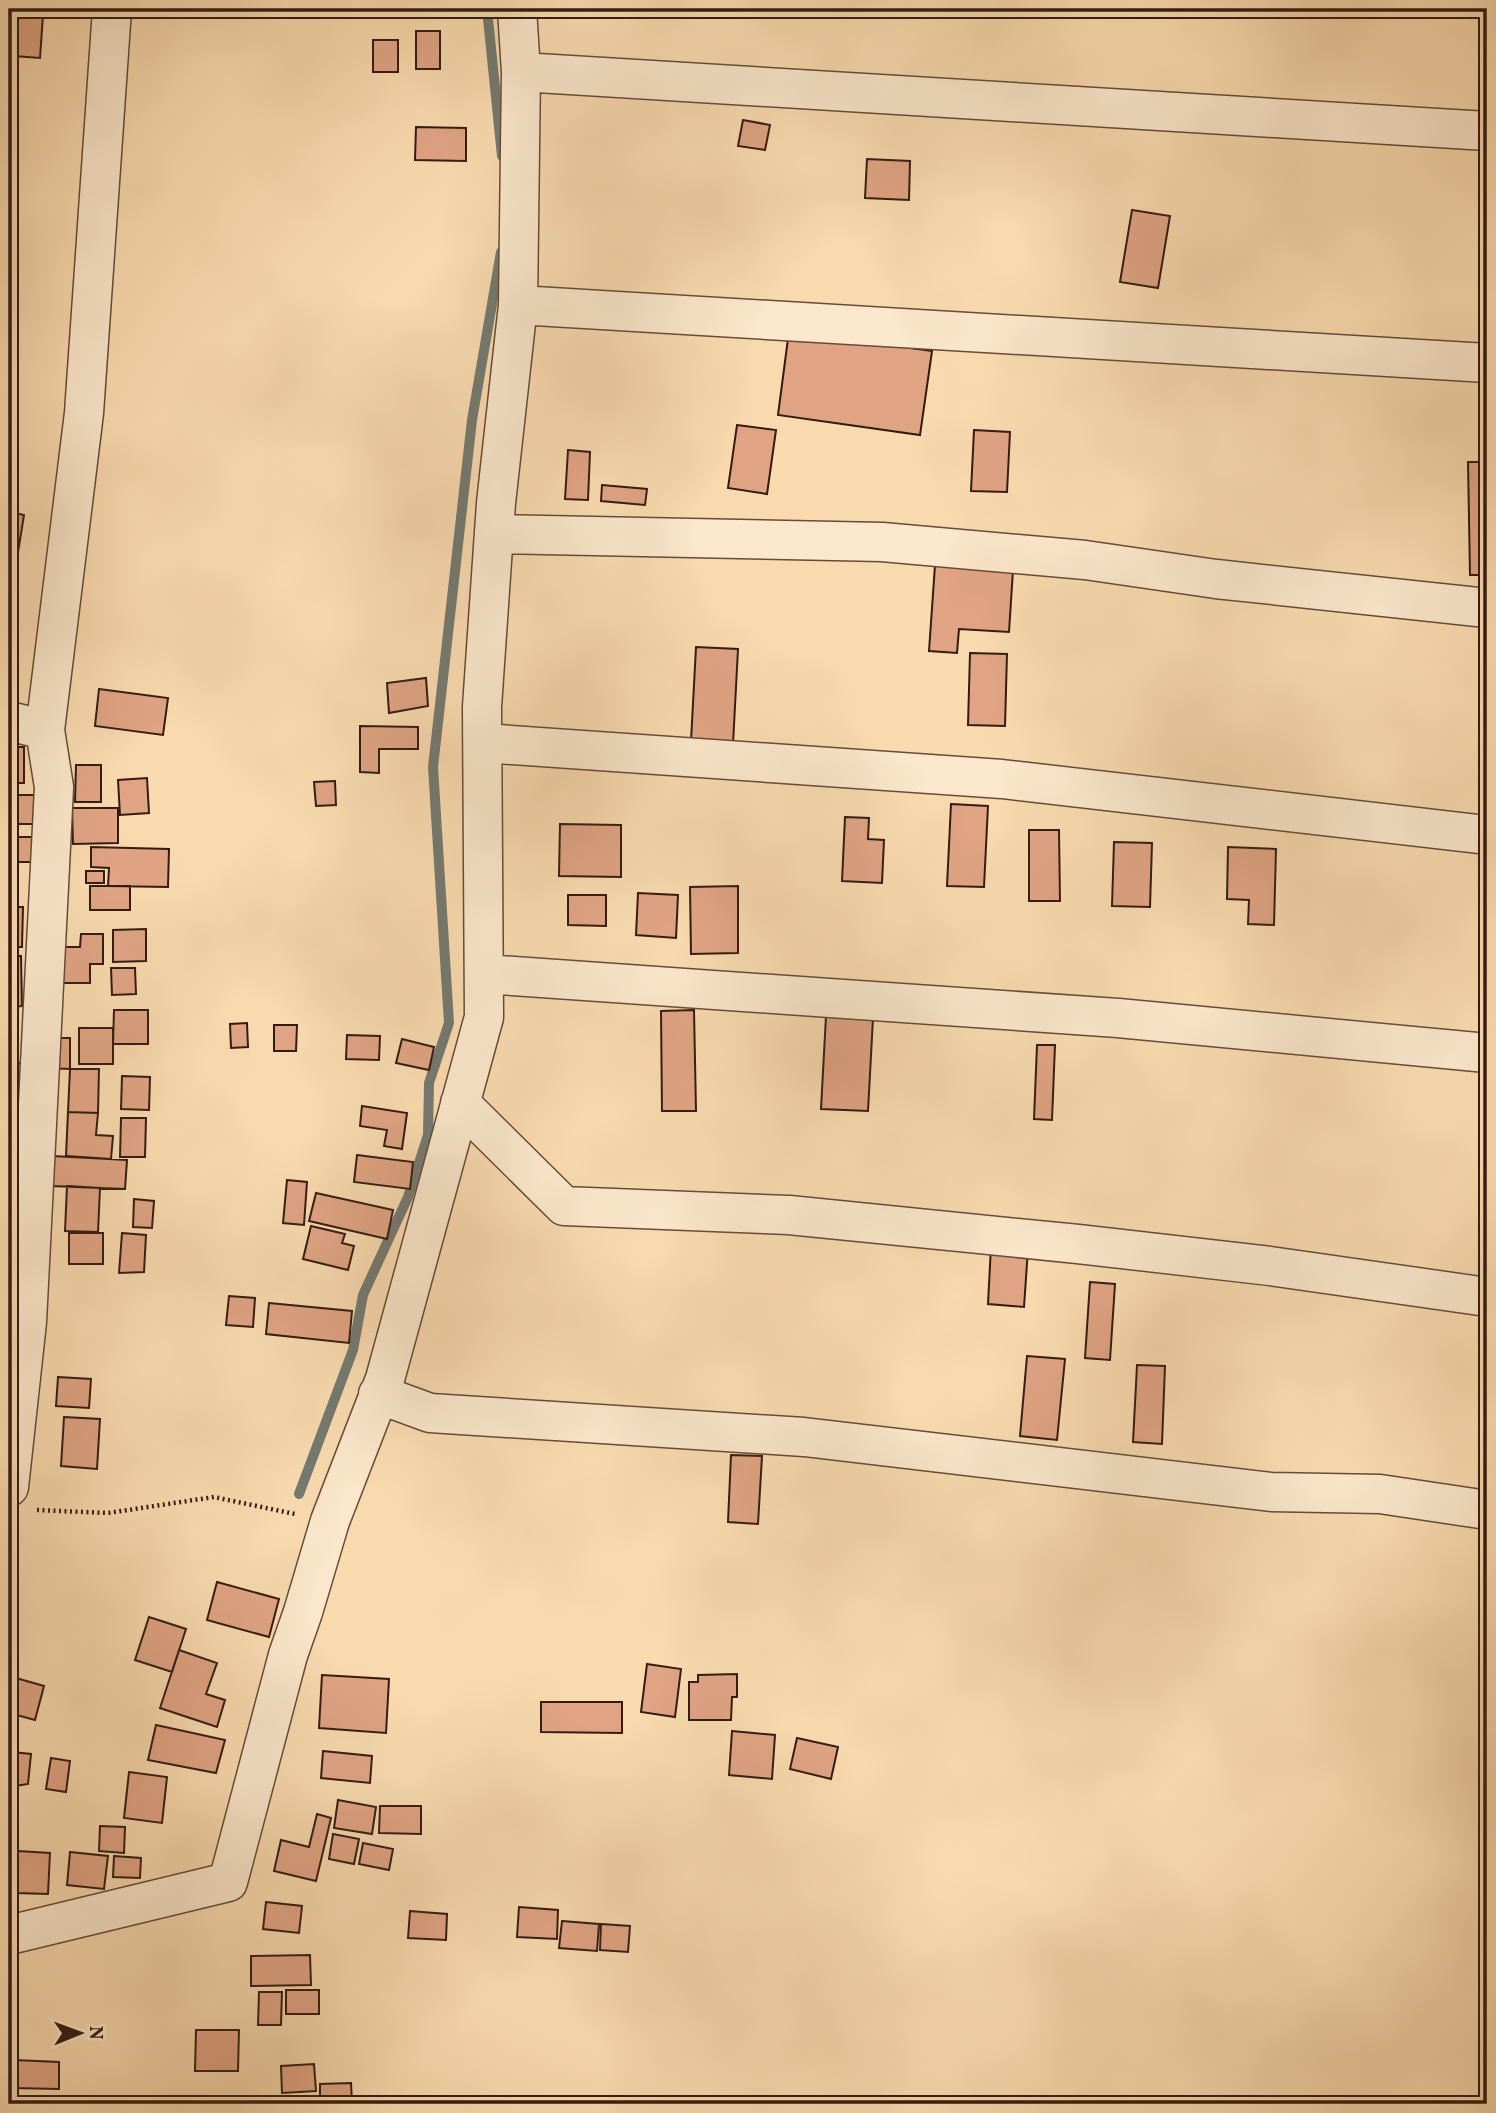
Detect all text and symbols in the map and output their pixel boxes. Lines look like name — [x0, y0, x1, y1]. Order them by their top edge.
north arrow — [46, 1997, 116, 2068]
text: N — [82, 2026, 108, 2040]

